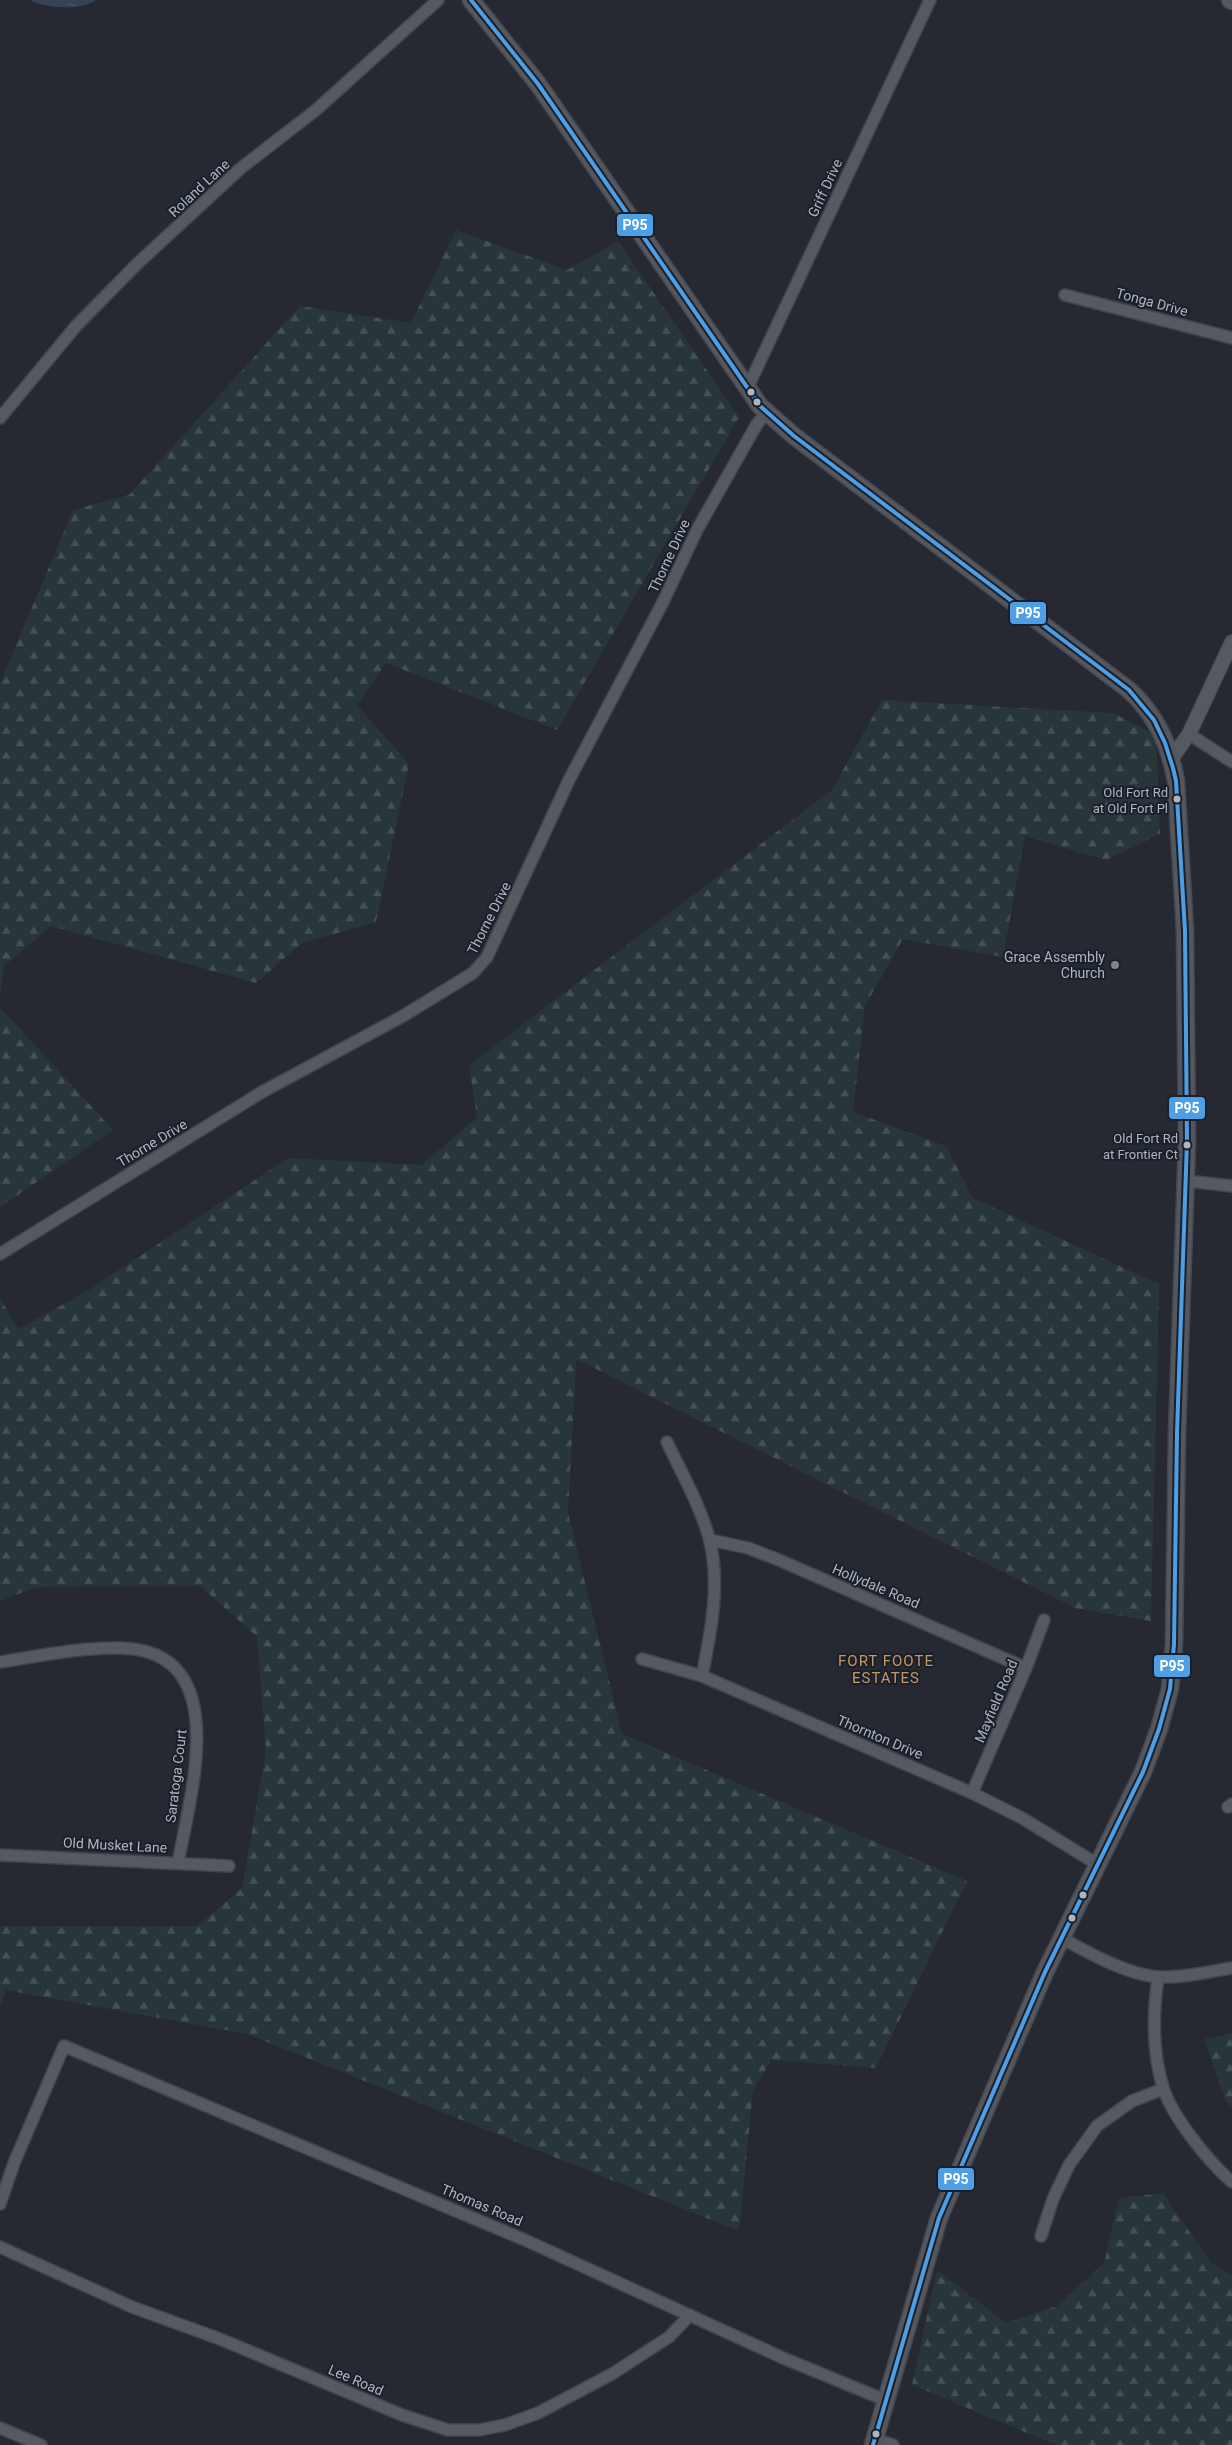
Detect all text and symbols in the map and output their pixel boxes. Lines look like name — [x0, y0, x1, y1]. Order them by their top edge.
street label: Roland Lane — [165, 156, 233, 220]
street label: Griff Drive — [805, 156, 845, 220]
line badge: P95 — [616, 213, 654, 237]
text: P95 — [622, 217, 648, 233]
street label: Tonga Drive — [1114, 285, 1190, 319]
unlabelled marker — [746, 387, 756, 397]
unlabelled marker — [752, 397, 762, 407]
street label: Thorne Drive — [645, 517, 693, 595]
line badge: P95 — [1009, 601, 1047, 625]
text: P95 — [1015, 605, 1041, 621]
place label: Old Fort Rd at Old Fort Pl — [1093, 785, 1168, 816]
marker: Old Fort Rd at Old Fort Pl — [1172, 794, 1182, 804]
street label: Thorne Drive — [464, 879, 514, 957]
place label: Grace Assembly Church — [1004, 949, 1105, 981]
marker: Grace Assembly Church — [1109, 959, 1121, 971]
line badge: P95 — [1168, 1096, 1206, 1120]
text: P95 — [1174, 1100, 1200, 1116]
street label: Thorne Drive — [114, 1116, 190, 1170]
place label: Old Fort Rd at Frontier Ct — [1103, 1131, 1178, 1162]
marker: Old Fort Rd at Frontier Ct — [1182, 1140, 1192, 1150]
street label: Hollydale Road — [830, 1560, 922, 1612]
district label: FORT FOOTE ESTATES — [838, 1652, 934, 1687]
line badge: P95 — [1153, 1654, 1191, 1678]
street label: Mayfield Road — [971, 1657, 1021, 1745]
text: P95 — [1159, 1658, 1185, 1674]
street label: Thornton Drive — [835, 1712, 925, 1762]
street label: Saratoga Court — [162, 1728, 190, 1824]
street label: Old Musket Lane — [62, 1834, 168, 1856]
unlabelled marker — [1078, 1890, 1088, 1900]
unlabelled marker — [1067, 1913, 1077, 1923]
line badge: P95 — [937, 2167, 975, 2191]
text: P95 — [943, 2171, 969, 2187]
street label: Thomas Road — [439, 2181, 525, 2229]
street label: Lee Road — [326, 2361, 386, 2399]
unlabelled marker — [871, 2429, 881, 2439]

